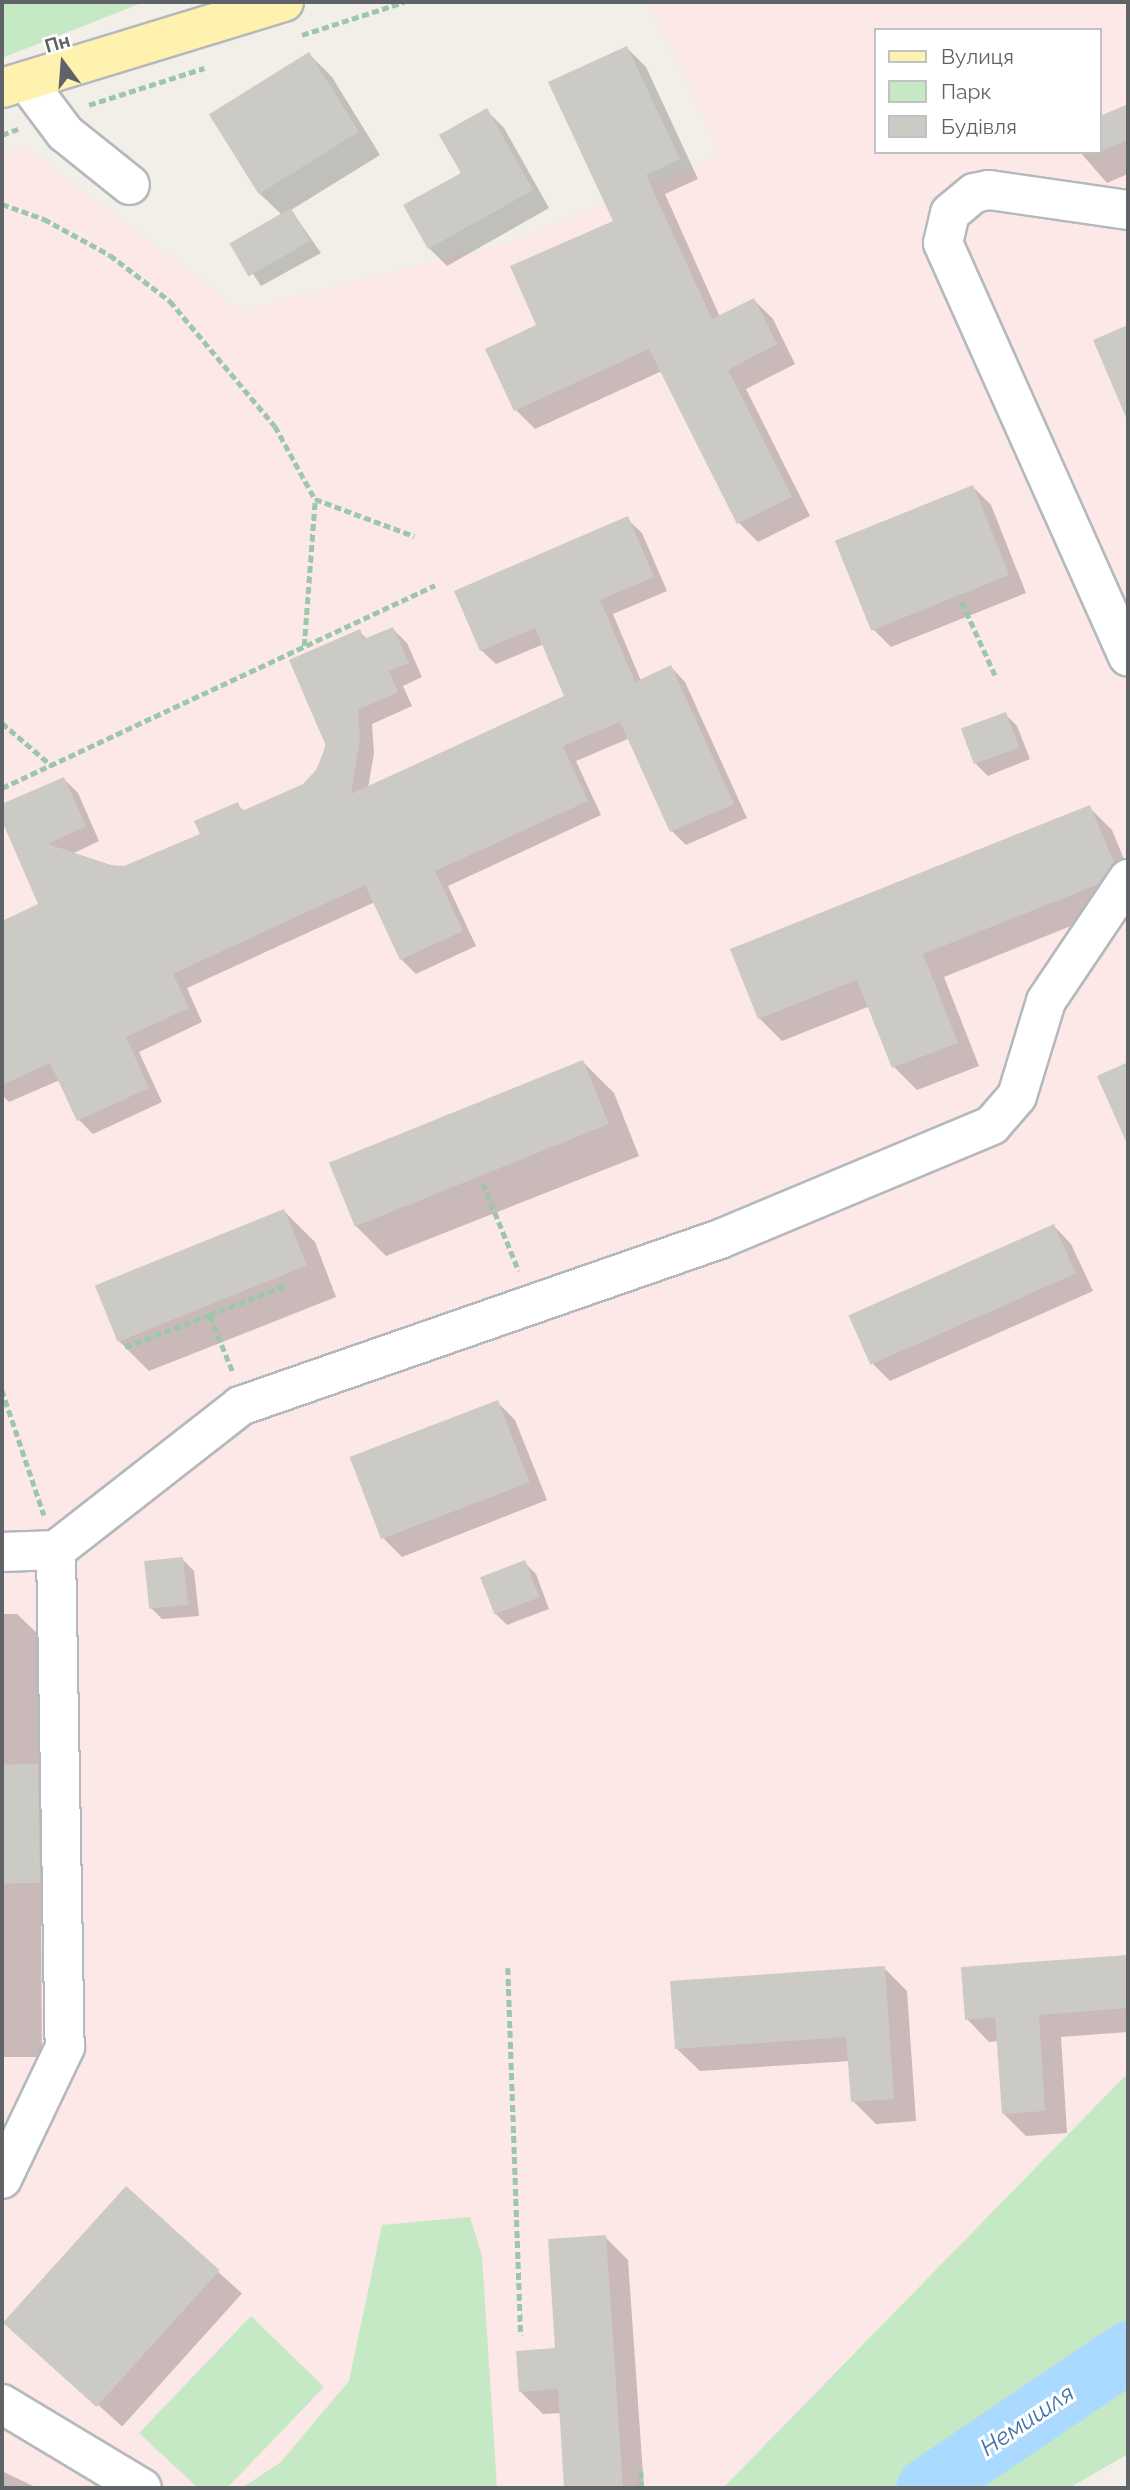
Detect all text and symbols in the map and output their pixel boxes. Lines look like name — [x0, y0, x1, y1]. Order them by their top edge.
north arrow — [28, 28, 98, 98]
legend — [874, 28, 1102, 154]
text: Пн — [42, 29, 72, 57]
text: Вулиця — [941, 44, 1014, 69]
text: Парк — [941, 79, 991, 104]
text: Будівля — [941, 114, 1017, 139]
water label: Немишля — [975, 2378, 1079, 2462]

